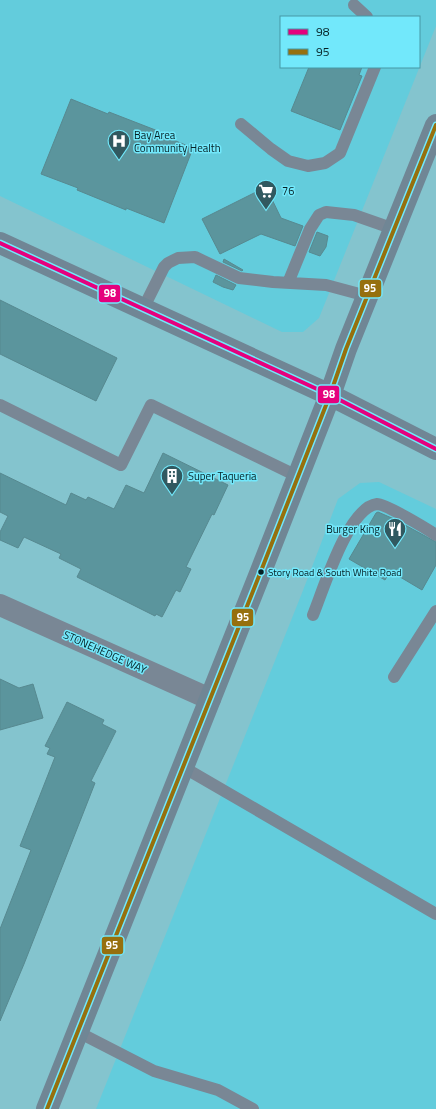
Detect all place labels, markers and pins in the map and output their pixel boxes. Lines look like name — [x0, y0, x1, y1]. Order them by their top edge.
place label: Bay Area Community Health — [134, 127, 221, 156]
hospital icon: Bay Area Community Health — [106, 128, 132, 161]
supermarket icon: 76 — [253, 178, 279, 211]
place label: 76 — [282, 183, 294, 199]
building icon: Super Taqueria — [159, 463, 185, 496]
place label: Super Taqueria — [188, 468, 257, 484]
restaurant icon: Burger King — [382, 516, 408, 549]
place label: Burger King — [326, 521, 380, 537]
place label: Story Road & South White Road — [268, 565, 401, 580]
marker: Story Road & South White Road — [256, 567, 266, 577]

